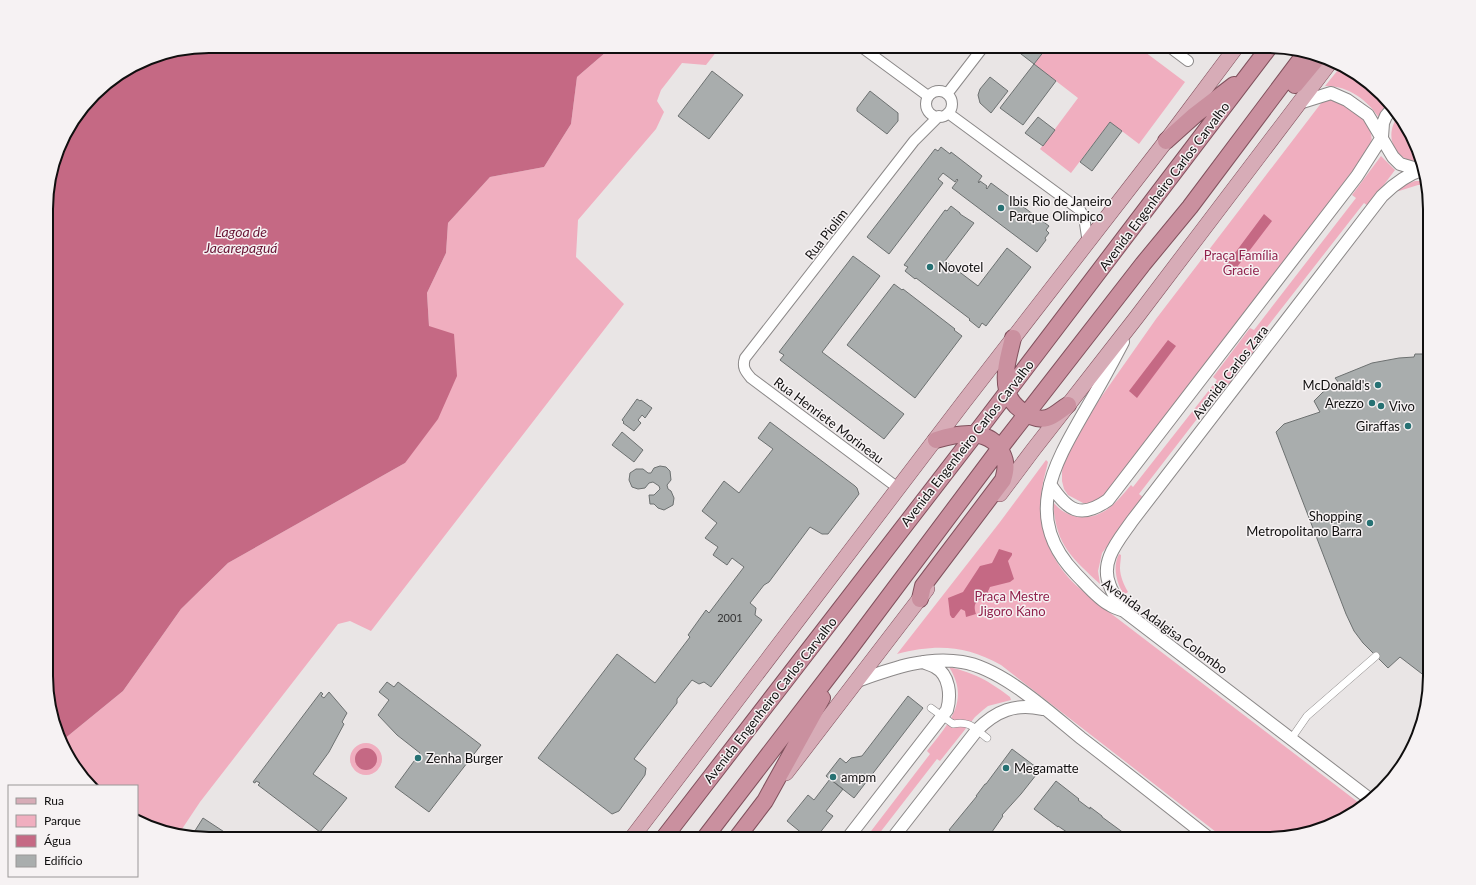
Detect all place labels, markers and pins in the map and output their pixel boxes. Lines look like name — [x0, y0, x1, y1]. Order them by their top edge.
place label: Ibis Rio de Janeiro Parque Olimpico — [1009, 193, 1112, 224]
marker: Ibis Rio de Janeiro Parque Olimpico — [996, 203, 1006, 213]
place label: Novotel — [938, 259, 983, 275]
marker: Novotel — [925, 262, 935, 272]
place label: McDonald's — [1303, 377, 1370, 393]
marker: McDonald's — [1373, 380, 1383, 390]
place label: Arezzo — [1325, 395, 1364, 411]
marker: Arezzo — [1367, 398, 1377, 408]
place label: Vivo — [1389, 398, 1415, 414]
marker: Vivo — [1376, 401, 1386, 411]
place label: Giraffas — [1356, 418, 1400, 434]
marker: Giraffas — [1403, 421, 1413, 431]
place label: Shopping Metropolitano Barra — [1246, 508, 1362, 539]
marker: Shopping Metropolitano Barra — [1365, 518, 1375, 528]
place label: Zenha Burger — [426, 750, 503, 766]
marker: Zenha Burger — [413, 753, 423, 763]
place label: Megamatte — [1014, 760, 1079, 776]
marker: Megamatte — [1001, 763, 1011, 773]
place label: ampm — [841, 769, 876, 785]
marker: ampm — [828, 772, 838, 782]

